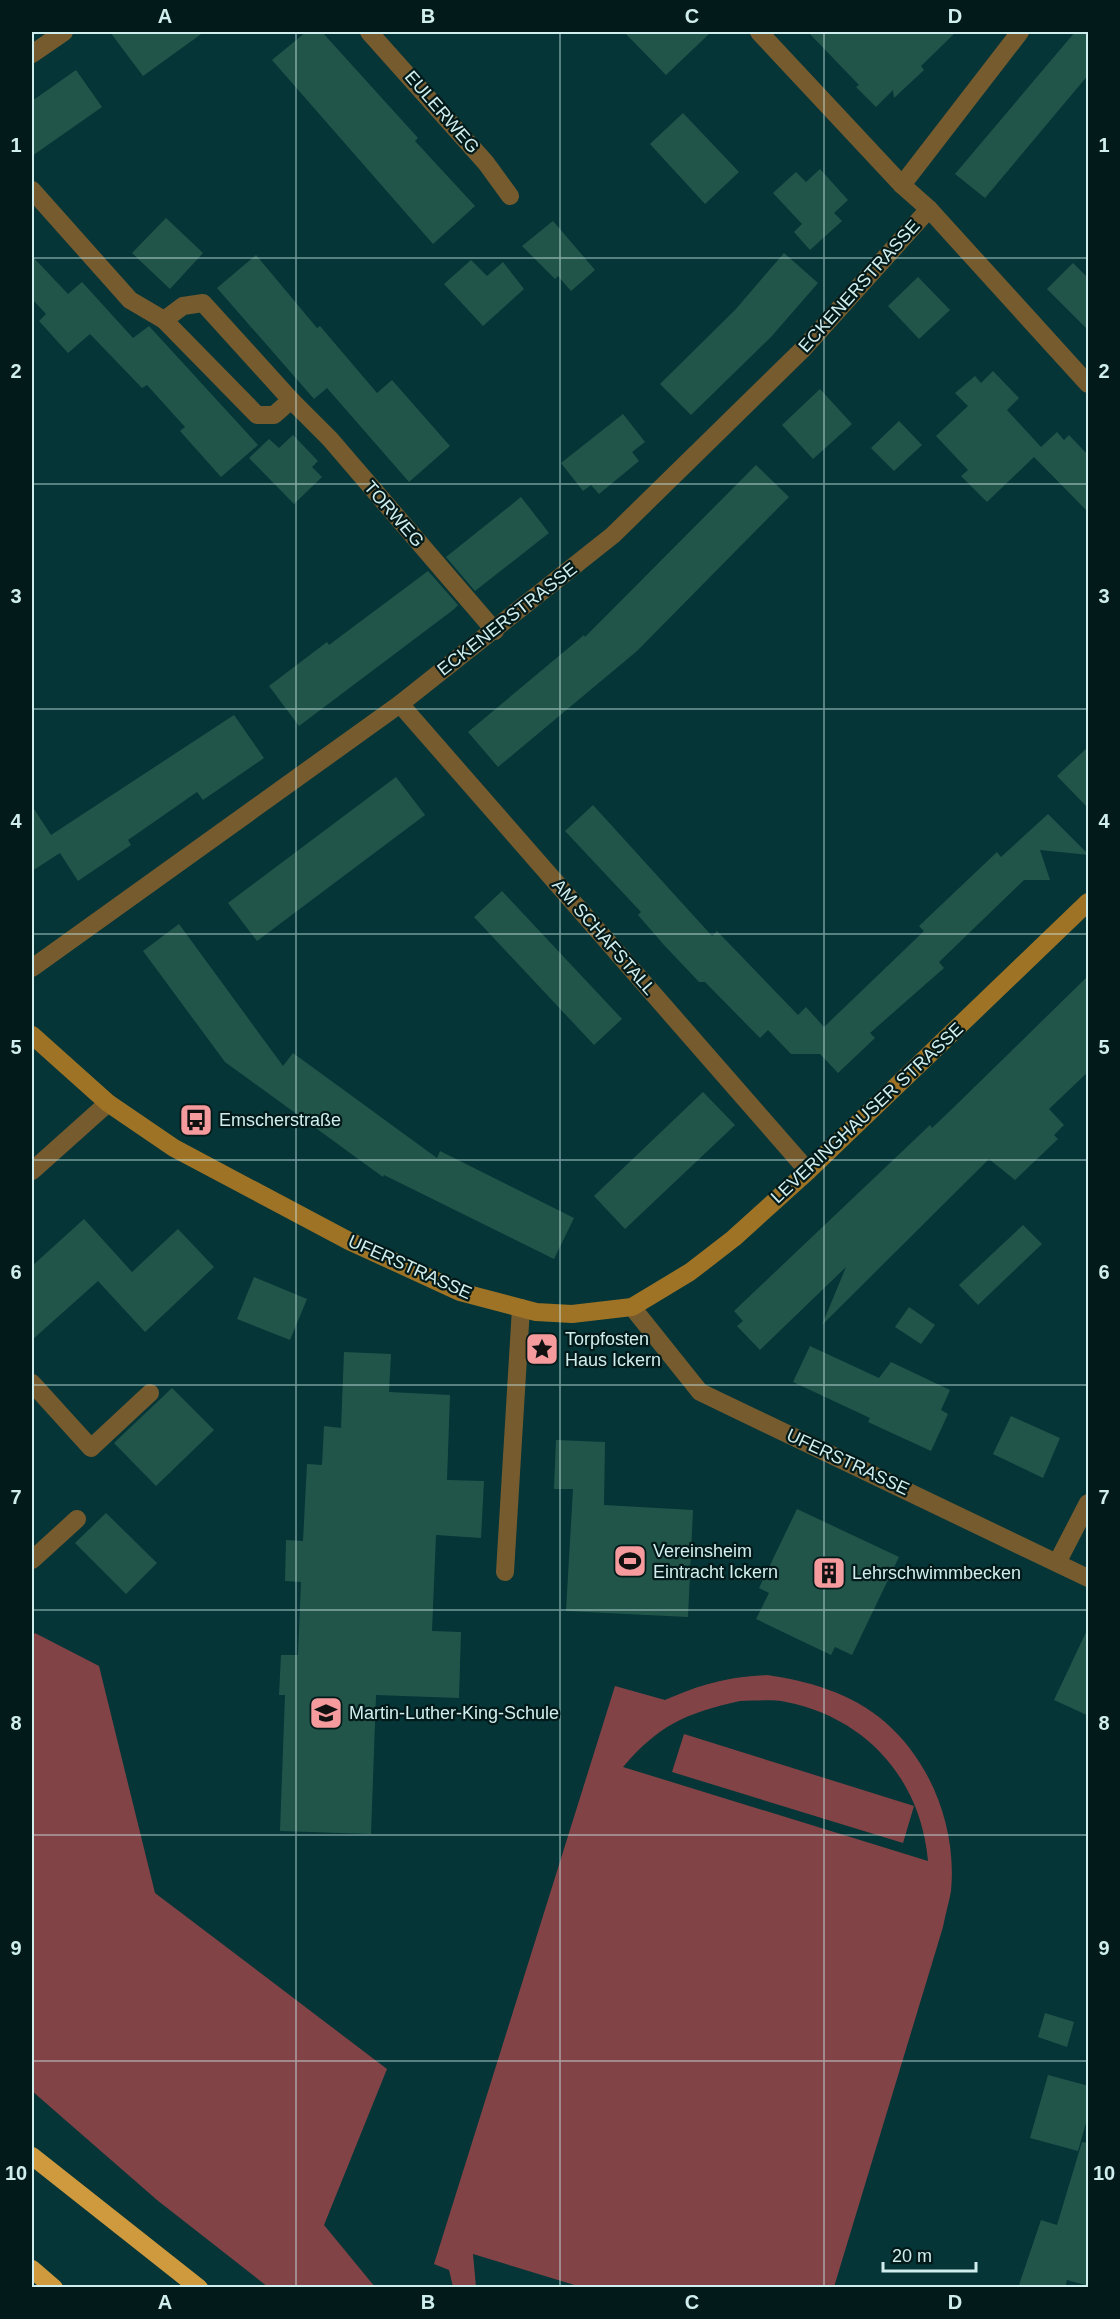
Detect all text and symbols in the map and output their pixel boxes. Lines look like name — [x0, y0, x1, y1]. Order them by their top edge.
text: A — [158, 5, 172, 27]
text: B — [421, 5, 435, 27]
text: C — [685, 5, 699, 27]
text: D — [948, 5, 962, 27]
street label: EULERWEG — [401, 67, 483, 157]
text: 1 — [10, 134, 22, 156]
text: 1 — [1098, 134, 1110, 156]
street label: ECKENERSTRASSE — [794, 216, 924, 356]
text: 2 — [10, 360, 22, 382]
text: 2 — [1098, 360, 1110, 382]
street label: TORWEG — [360, 477, 428, 551]
street label: ECKENERSTRASSE — [433, 558, 581, 680]
text: 3 — [10, 585, 22, 607]
text: 3 — [1098, 585, 1110, 607]
text: 4 — [10, 810, 22, 832]
text: 4 — [1098, 810, 1110, 832]
street label: AM SCHAFSTALL — [548, 875, 660, 999]
street label: LEVERINGHAUSER STRASSE — [767, 1019, 967, 1207]
text: 5 — [10, 1036, 22, 1058]
text: 5 — [1098, 1036, 1110, 1058]
bus stop icon: Emscherstraße — [178, 1102, 214, 1138]
place label: Emscherstraße — [219, 1110, 341, 1130]
street label: UFERSTRASSE — [345, 1231, 475, 1303]
text: 6 — [10, 1261, 22, 1283]
text: 6 — [1098, 1261, 1110, 1283]
place label: Torpfosten Haus Ickern — [565, 1329, 661, 1370]
place icon: Torpfosten Haus Ickern — [524, 1331, 560, 1367]
street label: UFERSTRASSE — [783, 1425, 913, 1499]
text: 7 — [10, 1486, 22, 1508]
text: 7 — [1098, 1486, 1110, 1508]
place label: Vereinsheim Eintracht Ickern — [653, 1541, 778, 1582]
sports icon: Vereinsheim Eintracht Ickern — [612, 1543, 648, 1579]
building icon: Lehrschwimmbecken — [811, 1555, 847, 1591]
place label: Lehrschwimmbecken — [852, 1563, 1021, 1583]
school or university icon: Martin-Luther-King-Schule — [308, 1695, 344, 1731]
place label: Martin-Luther-King-Schule — [349, 1703, 559, 1723]
text: 8 — [10, 1712, 22, 1734]
text: 8 — [1098, 1712, 1110, 1734]
text: 9 — [10, 1937, 22, 1959]
text: 9 — [1098, 1937, 1110, 1959]
text: 10 — [5, 2162, 27, 2184]
text: 10 — [1093, 2162, 1115, 2184]
scale bar — [883, 2235, 976, 2273]
text: 20 m — [892, 2246, 932, 2266]
text: A — [158, 2291, 172, 2313]
text: B — [421, 2291, 435, 2313]
text: C — [685, 2291, 699, 2313]
text: D — [948, 2291, 962, 2313]

